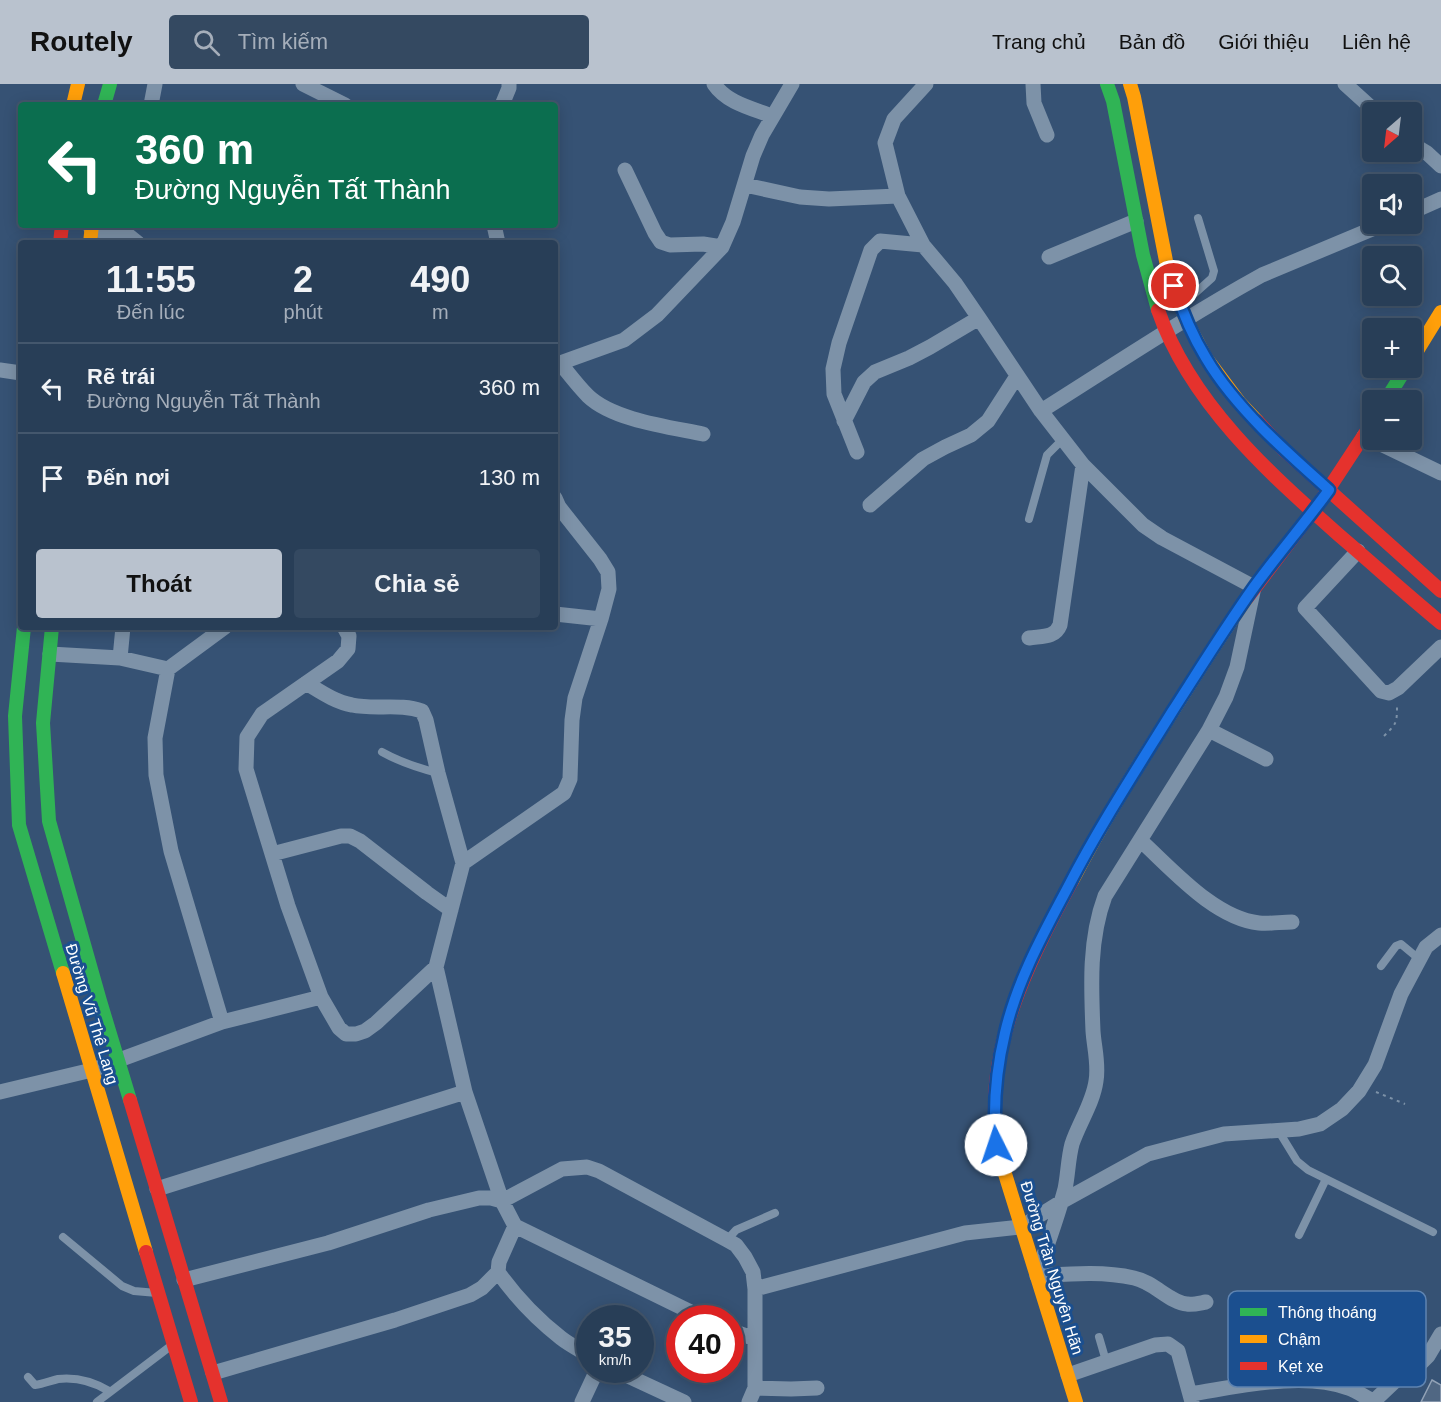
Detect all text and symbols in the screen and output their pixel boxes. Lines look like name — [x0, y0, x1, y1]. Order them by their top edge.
search box — [169, 15, 589, 69]
text: Routely — [30, 26, 133, 57]
icon: search — [190, 26, 223, 59]
text: Tìm kiếm — [238, 29, 328, 54]
text: Trang chủ — [992, 30, 1086, 53]
text: Bản đồ — [1119, 30, 1185, 53]
text: Giới thiệu — [1218, 30, 1309, 53]
text: Liên hệ — [1342, 30, 1411, 53]
north arrow — [1362, 102, 1422, 162]
map controls — [1362, 102, 1422, 450]
icon: left — [36, 126, 114, 204]
text: 360 m — [135, 126, 254, 173]
button: sound — [1362, 174, 1422, 234]
text: Đường Nguyễn Tất Thành — [135, 175, 450, 205]
button: search — [1362, 246, 1422, 306]
text: 11:55 — [106, 259, 196, 300]
text: 2 — [293, 259, 313, 300]
text: 490 — [410, 259, 470, 300]
pin — [1148, 260, 1199, 311]
icon: arrive — [1157, 269, 1190, 302]
text: Đến lúc — [117, 301, 185, 323]
text: phút — [284, 301, 322, 323]
text: m — [432, 301, 449, 323]
button: + — [1362, 318, 1422, 378]
text: Rẽ trái — [87, 364, 155, 389]
icon: left — [36, 372, 69, 405]
text: 360 m — [479, 375, 540, 400]
text: Đường Nguyễn Tất Thành — [87, 390, 321, 412]
button: − — [1362, 390, 1422, 450]
icon: arrive — [36, 462, 69, 495]
text: Đến nơi — [87, 465, 170, 490]
text: 130 m — [479, 465, 540, 490]
button: Thoát — [36, 549, 282, 618]
button: Chia sẻ — [294, 549, 540, 618]
street label: Đường Vũ Thê Lang — [62, 942, 122, 1086]
position arrow — [964, 1113, 1028, 1177]
street label: Đường Trần Nguyên Hãn — [1017, 1179, 1087, 1357]
legend — [1228, 1291, 1426, 1387]
text: Thông thoáng — [1278, 1304, 1377, 1321]
speed limit sign: 40 — [666, 1305, 744, 1383]
text: 35 — [598, 1320, 632, 1353]
text: Chậm — [1278, 1331, 1321, 1348]
text: km/h — [599, 1351, 631, 1368]
text: Kẹt xe — [1278, 1358, 1323, 1375]

